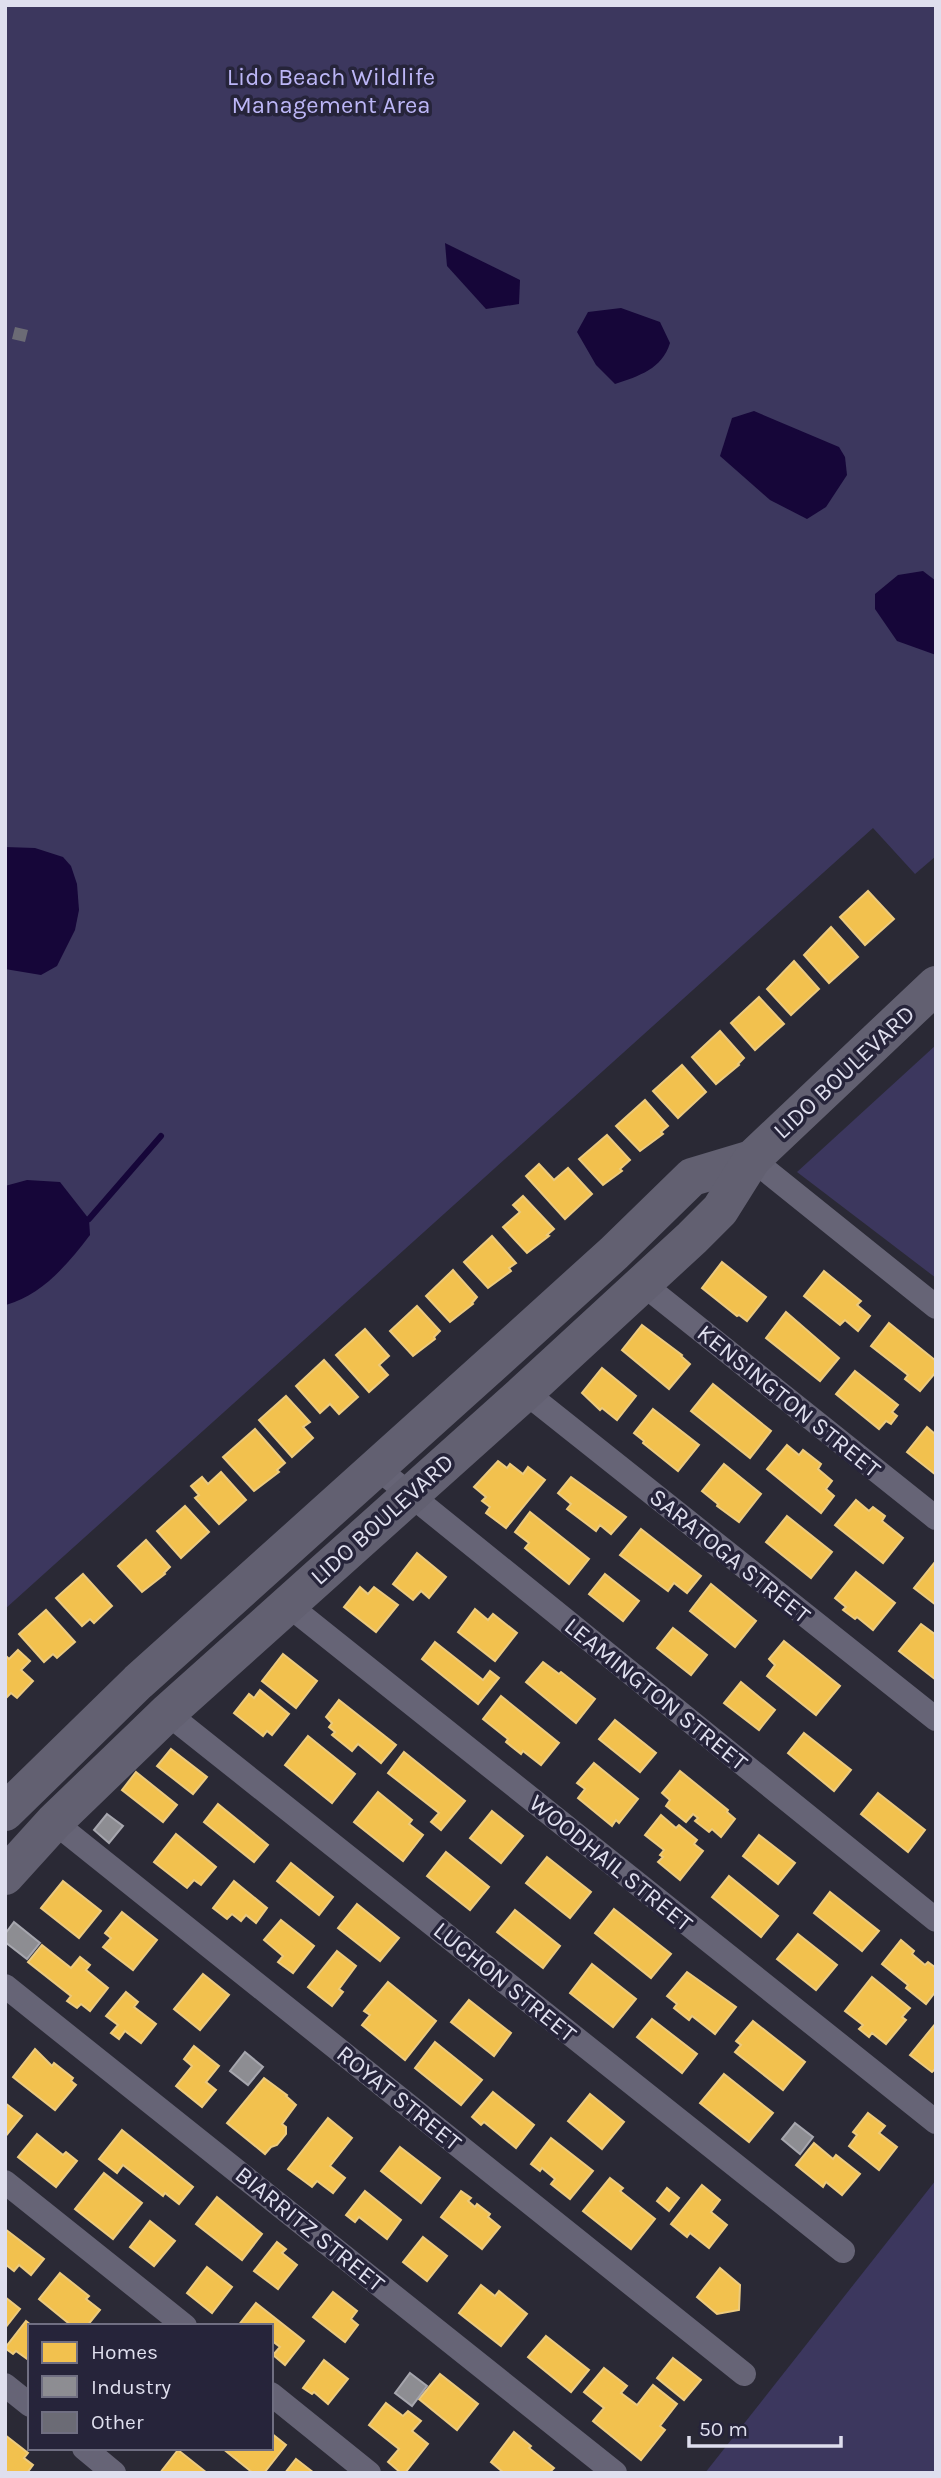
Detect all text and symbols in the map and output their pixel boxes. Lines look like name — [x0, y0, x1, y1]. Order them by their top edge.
park label: Lido Beach Wildlife Management Area — [227, 63, 435, 119]
street label: LIDO BOULEVARD — [768, 999, 920, 1145]
street label: KENSINGTON STREET — [692, 1319, 886, 1483]
street label: LIDO BOULEVARD — [305, 1447, 459, 1591]
street label: SARATOGA STREET — [644, 1483, 816, 1629]
street label: LEAMINGTON STREET — [559, 1612, 753, 1776]
street label: WOODHAIL STREET — [524, 1789, 698, 1937]
street label: LUCHON STREET — [428, 1916, 582, 2048]
street label: ROYAT STREET — [331, 2039, 467, 2157]
street label: BIARRITZ STREET — [230, 2160, 390, 2298]
legend — [28, 2324, 273, 2450]
text: Homes — [91, 2340, 158, 2364]
text: Industry — [91, 2375, 171, 2399]
scale bar — [689, 2404, 841, 2448]
text: Other — [91, 2410, 144, 2434]
text: 50 m — [699, 2417, 748, 2441]

